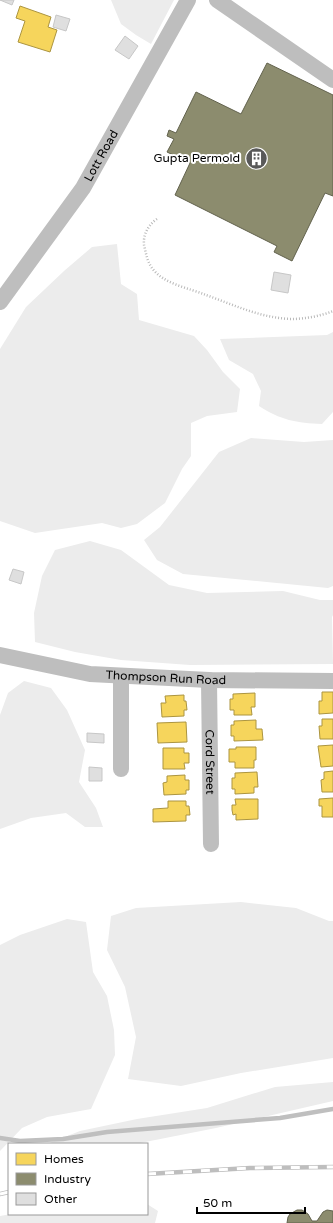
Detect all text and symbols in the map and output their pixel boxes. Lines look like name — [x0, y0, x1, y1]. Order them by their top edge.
street label: Lott Road — [81, 128, 121, 184]
building icon: Gupta Permold — [243, 145, 269, 171]
place label: Gupta Permold — [153, 151, 240, 165]
street label: Thompson Run Road — [105, 668, 226, 687]
street label: Cord Street — [203, 729, 217, 795]
legend — [8, 1143, 148, 1215]
text: Homes — [44, 1152, 84, 1166]
text: Industry — [44, 1172, 91, 1186]
scale bar — [197, 1189, 305, 1215]
text: Other — [44, 1192, 77, 1206]
text: 50 m — [203, 1196, 232, 1210]

